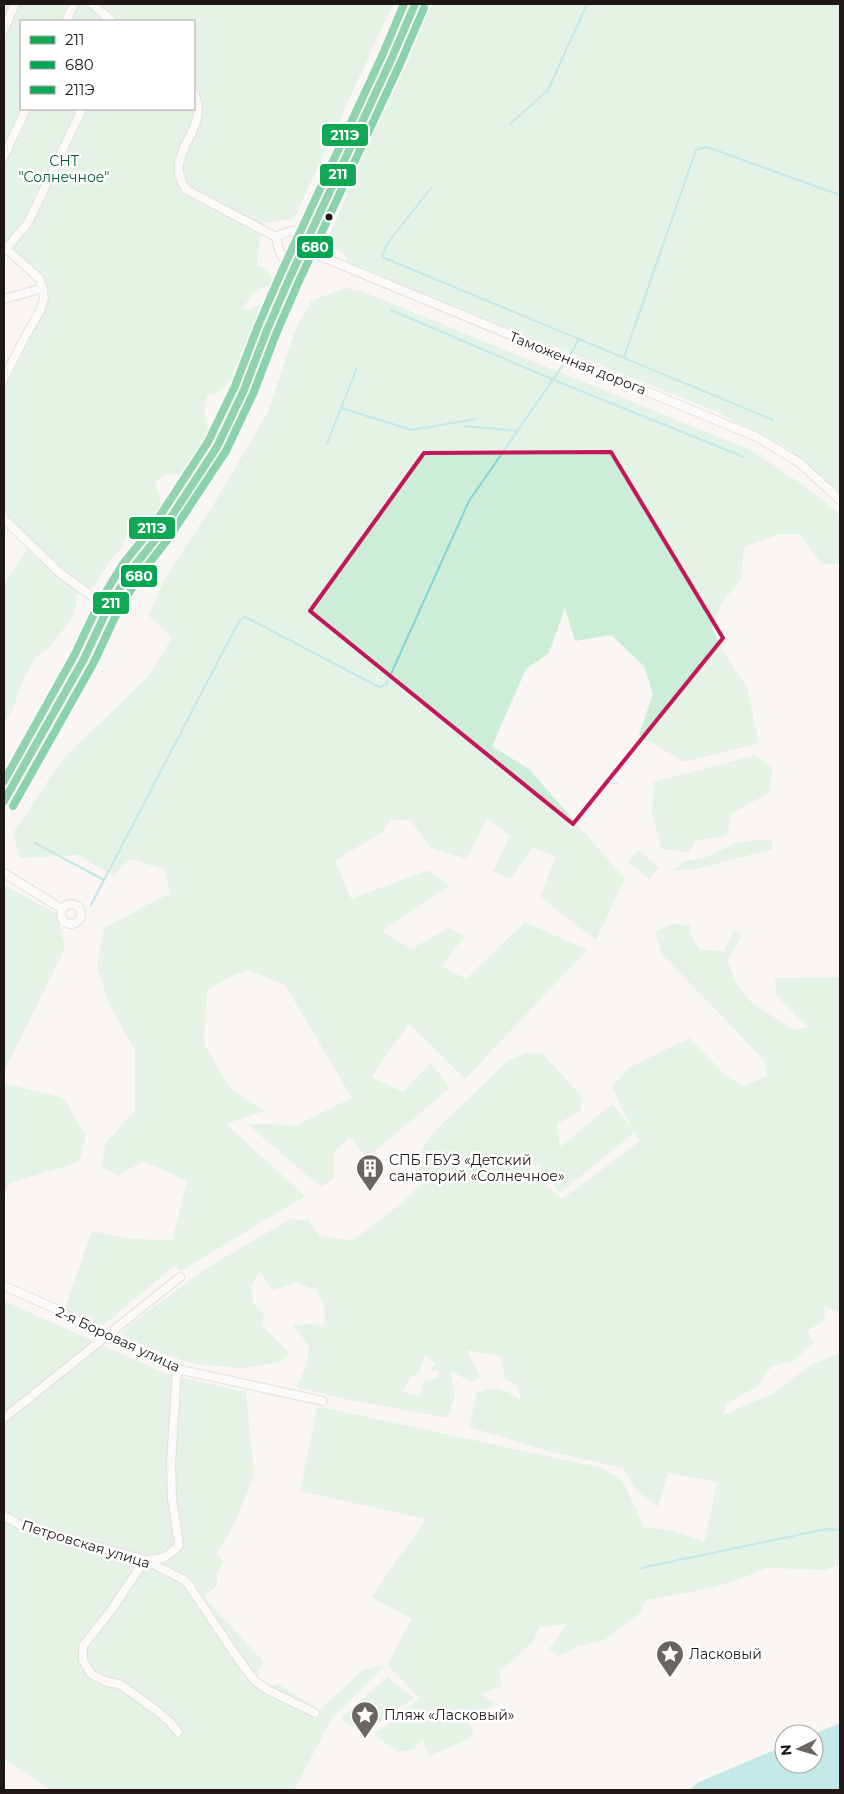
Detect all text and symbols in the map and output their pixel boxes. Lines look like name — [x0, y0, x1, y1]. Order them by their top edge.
legend — [20, 20, 195, 110]
text: 211 — [65, 30, 84, 49]
text: 680 — [65, 55, 94, 74]
text: 211Э — [65, 80, 95, 99]
line badge: 211Э — [321, 123, 369, 147]
text: 211Э — [330, 126, 360, 144]
park label: СНТ "Солнечное" — [19, 152, 109, 186]
line badge: 211 — [319, 163, 357, 187]
text: 211 — [328, 165, 348, 183]
unlabelled marker — [324, 212, 334, 222]
line badge: 680 — [296, 235, 334, 259]
text: 680 — [301, 238, 329, 256]
street label: Таможенная дорога — [507, 327, 649, 399]
line badge: 211Э — [128, 516, 176, 540]
text: 211Э — [137, 519, 167, 537]
line badge: 680 — [120, 564, 158, 588]
text: 680 — [125, 567, 153, 585]
line badge: 211 — [92, 591, 130, 615]
text: 211 — [101, 594, 121, 612]
place label: СПБ ГБУЗ «Детский санаторий «Солнечное» — [389, 1151, 565, 1185]
building icon: СПБ ГБУЗ «Детский санаторий «Солнечное» — [355, 1153, 385, 1192]
street label: 2-я Боровая улица — [53, 1302, 183, 1376]
street label: Петровская улица — [20, 1516, 152, 1572]
place icon: Ласковый — [655, 1639, 685, 1678]
place label: Ласковый — [689, 1645, 762, 1663]
place icon: Пляж «Ласковый» — [350, 1700, 380, 1739]
place label: Пляж «Ласковый» — [384, 1706, 514, 1724]
north arrow — [774, 1724, 824, 1774]
text: N — [777, 1744, 796, 1757]

